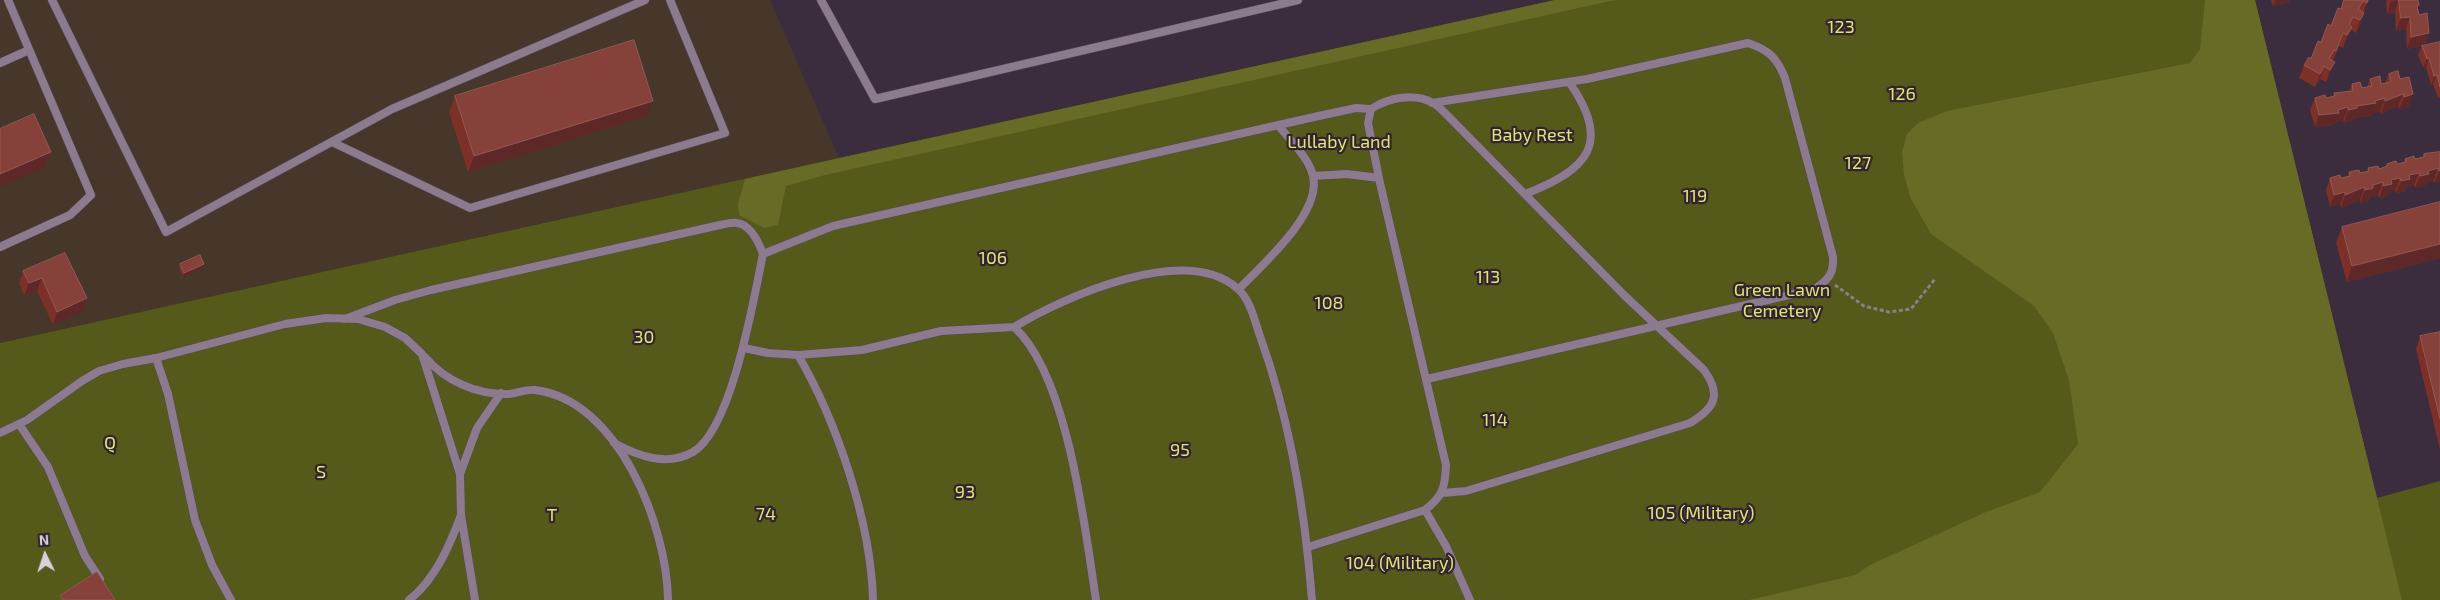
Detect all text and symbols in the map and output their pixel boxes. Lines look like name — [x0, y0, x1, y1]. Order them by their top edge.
park label: 123 — [1827, 16, 1855, 38]
park label: 126 — [1888, 83, 1916, 105]
park label: Baby Rest — [1491, 124, 1573, 146]
park label: Lullaby Land — [1287, 131, 1391, 153]
park label: 127 — [1845, 152, 1871, 174]
park label: 119 — [1683, 185, 1707, 207]
park label: 106 — [979, 247, 1007, 269]
park label: 113 — [1476, 266, 1500, 288]
park label: Green Lawn Cemetery — [1734, 279, 1830, 322]
park label: 108 — [1315, 292, 1343, 314]
park label: 30 — [634, 326, 654, 348]
park label: 114 — [1482, 409, 1508, 431]
park label: Q — [104, 432, 116, 454]
park label: 95 — [1170, 439, 1190, 461]
park label: S — [316, 461, 326, 483]
park label: 93 — [955, 481, 975, 503]
park label: 105 (Military) — [1648, 502, 1754, 524]
park label: 74 — [756, 503, 776, 525]
park label: T — [547, 504, 557, 526]
north arrow — [20, 530, 70, 580]
text: N — [38, 531, 50, 548]
park label: 104 (Military) — [1346, 552, 1454, 574]

